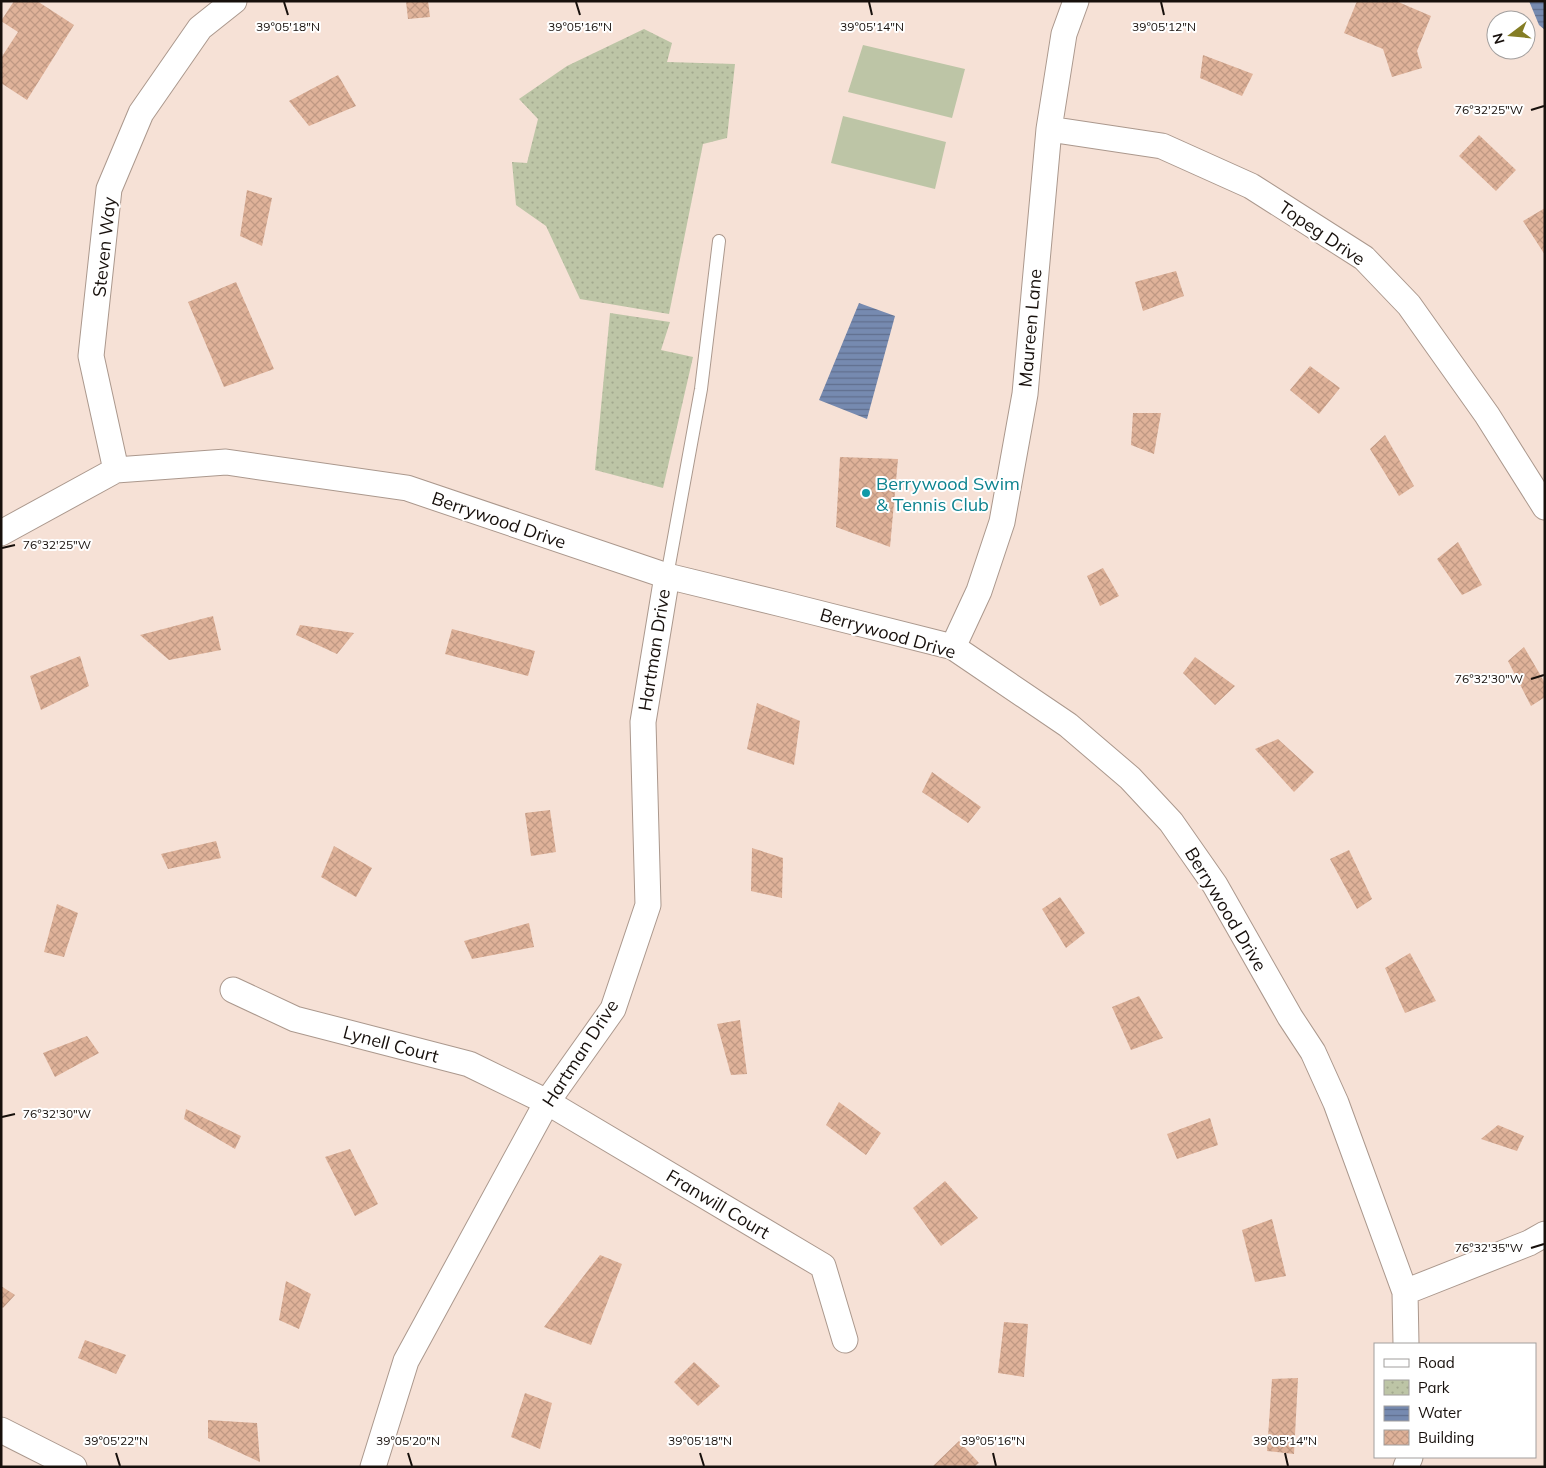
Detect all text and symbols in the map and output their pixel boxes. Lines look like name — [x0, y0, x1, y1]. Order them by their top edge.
north arrow — [1486, 10, 1536, 60]
text: 39°05'18"N — [256, 19, 320, 34]
text: 39°05'16"N — [548, 19, 612, 34]
text: 39°05'14"N — [840, 19, 904, 34]
text: 39°05'12"N — [1132, 19, 1196, 34]
text: N — [1488, 31, 1509, 46]
text: 76°32'25"W — [1455, 102, 1523, 117]
street label: Steven Way — [87, 195, 121, 298]
street label: Topeg Drive — [1274, 196, 1370, 270]
street label: Maureen Lane — [1013, 268, 1047, 388]
place label: Berrywood Swim & Tennis Club — [876, 472, 1020, 516]
street label: Berrywood Drive — [429, 486, 569, 554]
marker: Berrywood Swim & Tennis Club — [860, 487, 872, 499]
text: 76°32'25"W — [23, 537, 91, 552]
street label: Hartman Drive — [633, 587, 675, 713]
street label: Berrywood Drive — [817, 603, 959, 663]
text: 76°32'30"W — [1455, 671, 1523, 686]
street label: Berrywood Drive — [1180, 843, 1272, 975]
street label: Hartman Drive — [537, 995, 623, 1111]
street label: Lynell Court — [341, 1020, 441, 1068]
text: 76°32'30"W — [23, 1106, 91, 1121]
street label: Franwill Court — [662, 1164, 774, 1244]
text: 76°32'35"W — [1455, 1240, 1523, 1255]
legend — [1374, 1343, 1536, 1458]
text: Road — [1418, 1353, 1455, 1372]
text: Park — [1418, 1378, 1450, 1397]
text: Water — [1418, 1403, 1462, 1422]
text: Building — [1418, 1428, 1474, 1447]
text: 39°05'22"N — [84, 1433, 148, 1448]
text: 39°05'20"N — [376, 1433, 440, 1448]
text: 39°05'18"N — [668, 1433, 732, 1448]
text: 39°05'16"N — [961, 1433, 1025, 1448]
text: 39°05'14"N — [1253, 1433, 1317, 1448]

